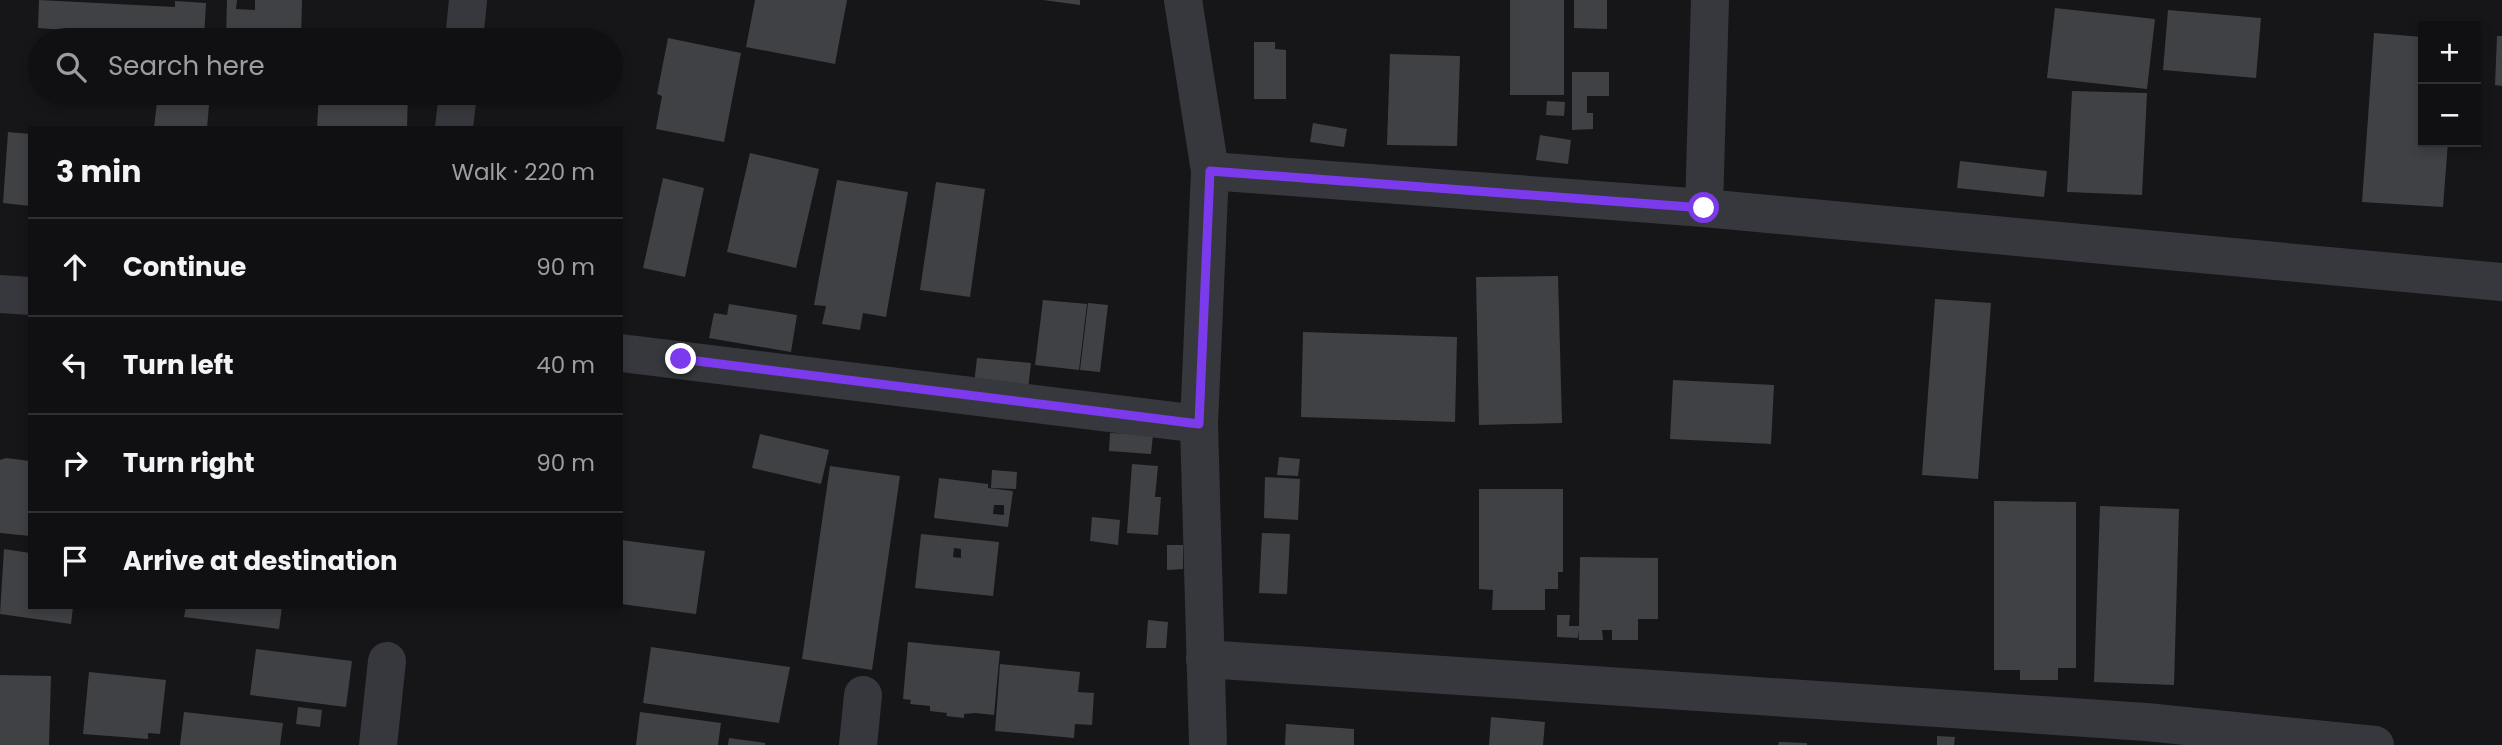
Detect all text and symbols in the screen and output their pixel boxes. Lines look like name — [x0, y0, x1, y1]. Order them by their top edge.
map controls — [2418, 21, 2481, 147]
button: + — [2418, 21, 2481, 84]
search box — [28, 28, 623, 105]
icon: search — [52, 48, 90, 86]
text: Search here — [108, 48, 265, 84]
button: − — [2418, 84, 2481, 147]
text: 3 min — [56, 150, 141, 193]
text: Walk · 220 m — [452, 156, 595, 188]
route start — [1688, 192, 1719, 223]
icon: ahead — [56, 248, 94, 286]
text: Continue — [123, 249, 246, 285]
text: 90 m — [536, 251, 595, 283]
route end — [665, 343, 696, 374]
icon: left — [56, 346, 94, 384]
text: Turn left — [123, 347, 234, 383]
text: 40 m — [536, 349, 595, 381]
icon: right — [56, 444, 94, 482]
text: Turn right — [123, 445, 255, 481]
text: 90 m — [536, 447, 595, 479]
icon: arrive — [56, 542, 94, 580]
text: Arrive at destination — [123, 543, 398, 579]

